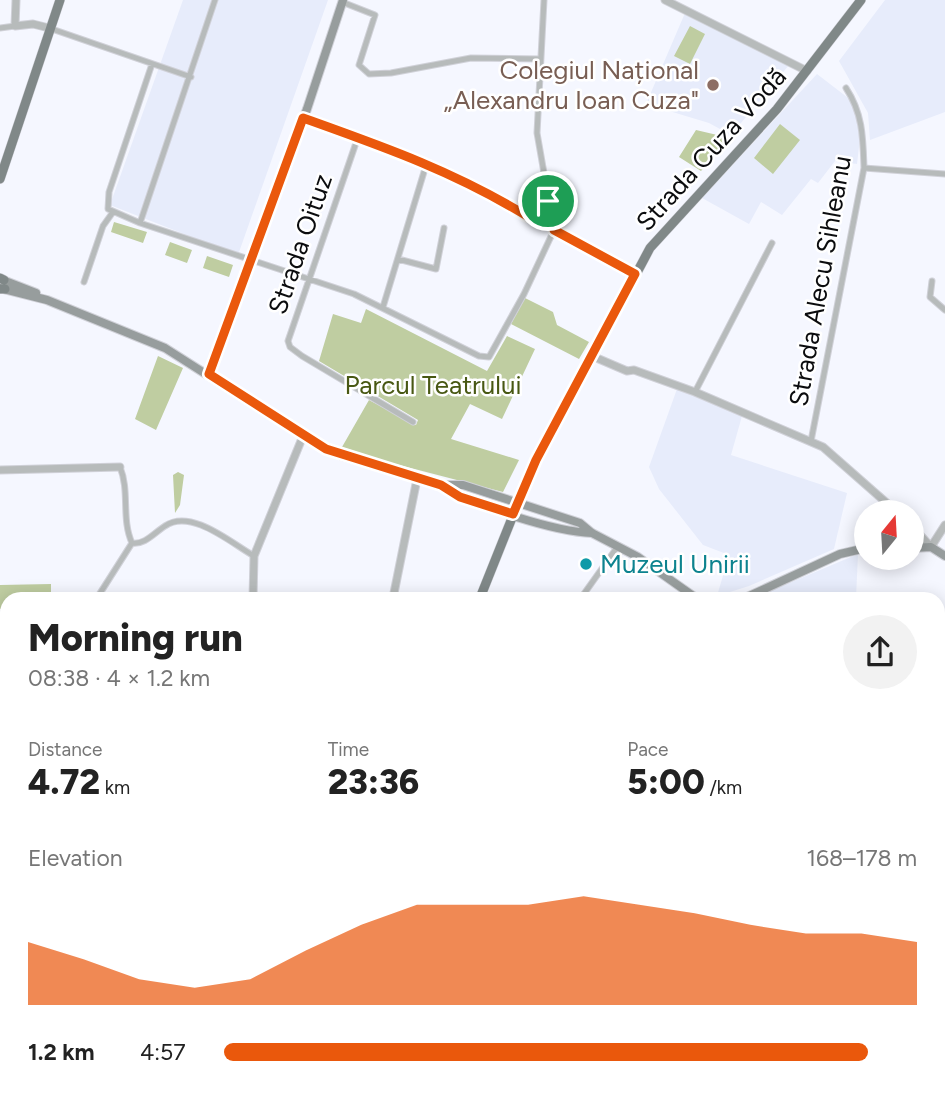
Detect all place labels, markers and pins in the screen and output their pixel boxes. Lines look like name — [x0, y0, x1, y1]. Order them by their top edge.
place label: Colegiul Național „Alexandru Ioan Cuza" — [444, 54, 699, 116]
marker: Colegiul Național „Alexandru Ioan Cuza" — [705, 77, 721, 93]
pin — [518, 171, 578, 231]
place label: Muzeul Unirii — [600, 548, 750, 580]
marker: Muzeul Unirii — [578, 556, 594, 572]

